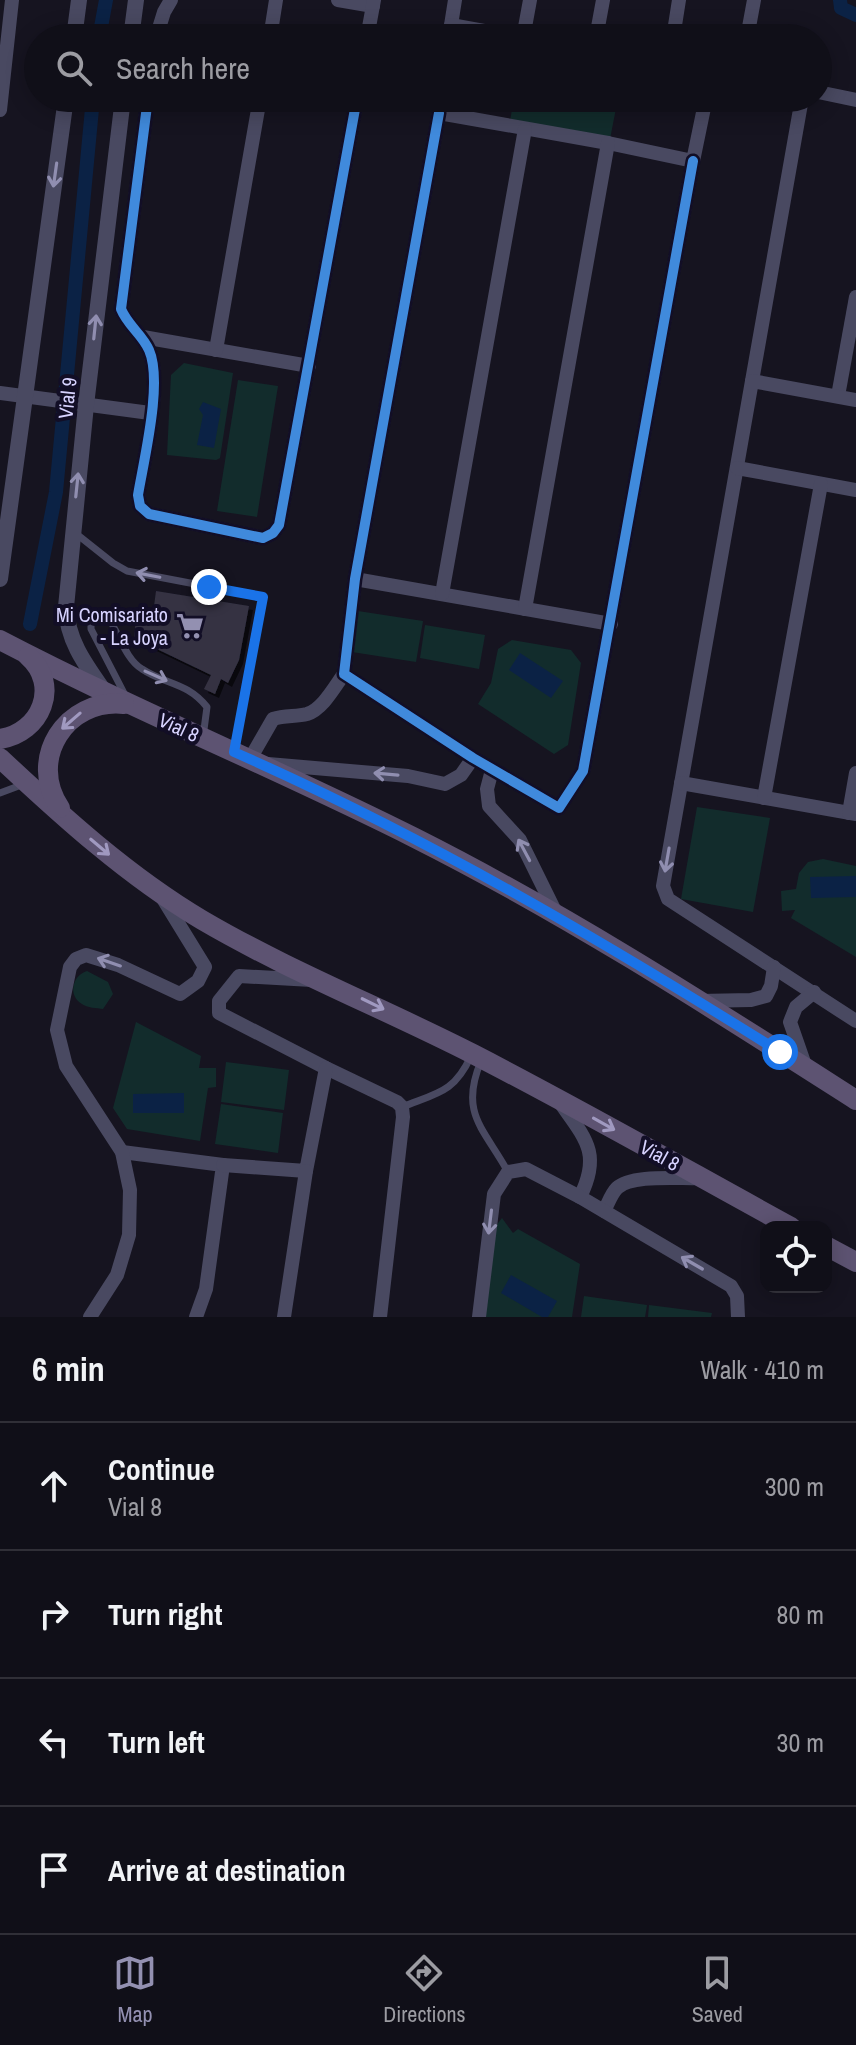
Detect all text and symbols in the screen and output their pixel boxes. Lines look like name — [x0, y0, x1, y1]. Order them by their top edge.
search box — [24, 24, 832, 112]
icon: search — [52, 46, 96, 90]
text: Search here — [116, 48, 250, 88]
one-way arrow — [47, 162, 62, 187]
one-way arrow — [88, 315, 103, 341]
street label: Vial 9 — [51, 376, 83, 420]
one-way arrow — [70, 473, 85, 499]
one-way arrow — [136, 567, 161, 582]
route end — [191, 569, 227, 605]
place label: Mi Comisariato - La Joya — [56, 601, 168, 651]
supermarket icon: Mi Comisariato - La Joya — [175, 611, 205, 641]
one-way arrow — [144, 669, 168, 684]
street label: Vial 8 — [154, 706, 204, 748]
one-way arrow — [61, 712, 81, 730]
one-way arrow — [373, 766, 400, 781]
one-way arrow — [89, 838, 110, 856]
one-way arrow — [516, 839, 531, 863]
one-way arrow — [659, 847, 674, 872]
one-way arrow — [96, 954, 121, 969]
one-way arrow — [360, 997, 384, 1012]
route start — [762, 1034, 798, 1070]
one-way arrow — [591, 1117, 615, 1132]
street label: Vial 8 — [635, 1133, 685, 1177]
one-way arrow — [482, 1209, 497, 1234]
map controls — [760, 1221, 832, 1293]
button: locate — [760, 1221, 832, 1293]
one-way arrow — [681, 1255, 704, 1271]
text: 6 min — [32, 1346, 105, 1392]
text: Walk · 410 m — [700, 1352, 824, 1387]
text: Continue — [108, 1449, 215, 1489]
icon: ahead — [32, 1464, 76, 1508]
text: 300 m — [765, 1469, 824, 1504]
text: Vial 8 — [108, 1489, 162, 1524]
icon: right — [32, 1592, 76, 1636]
text: Turn right — [108, 1594, 222, 1634]
text: 80 m — [777, 1597, 824, 1632]
icon: left — [32, 1720, 76, 1764]
text: Turn left — [108, 1722, 205, 1762]
text: 30 m — [777, 1725, 824, 1760]
icon: arrive — [32, 1848, 76, 1892]
text: Arrive at destination — [108, 1850, 346, 1890]
tab: Map — [113, 1951, 157, 2029]
tab: Directions — [383, 1951, 466, 2029]
tab: Saved — [692, 1951, 743, 2029]

